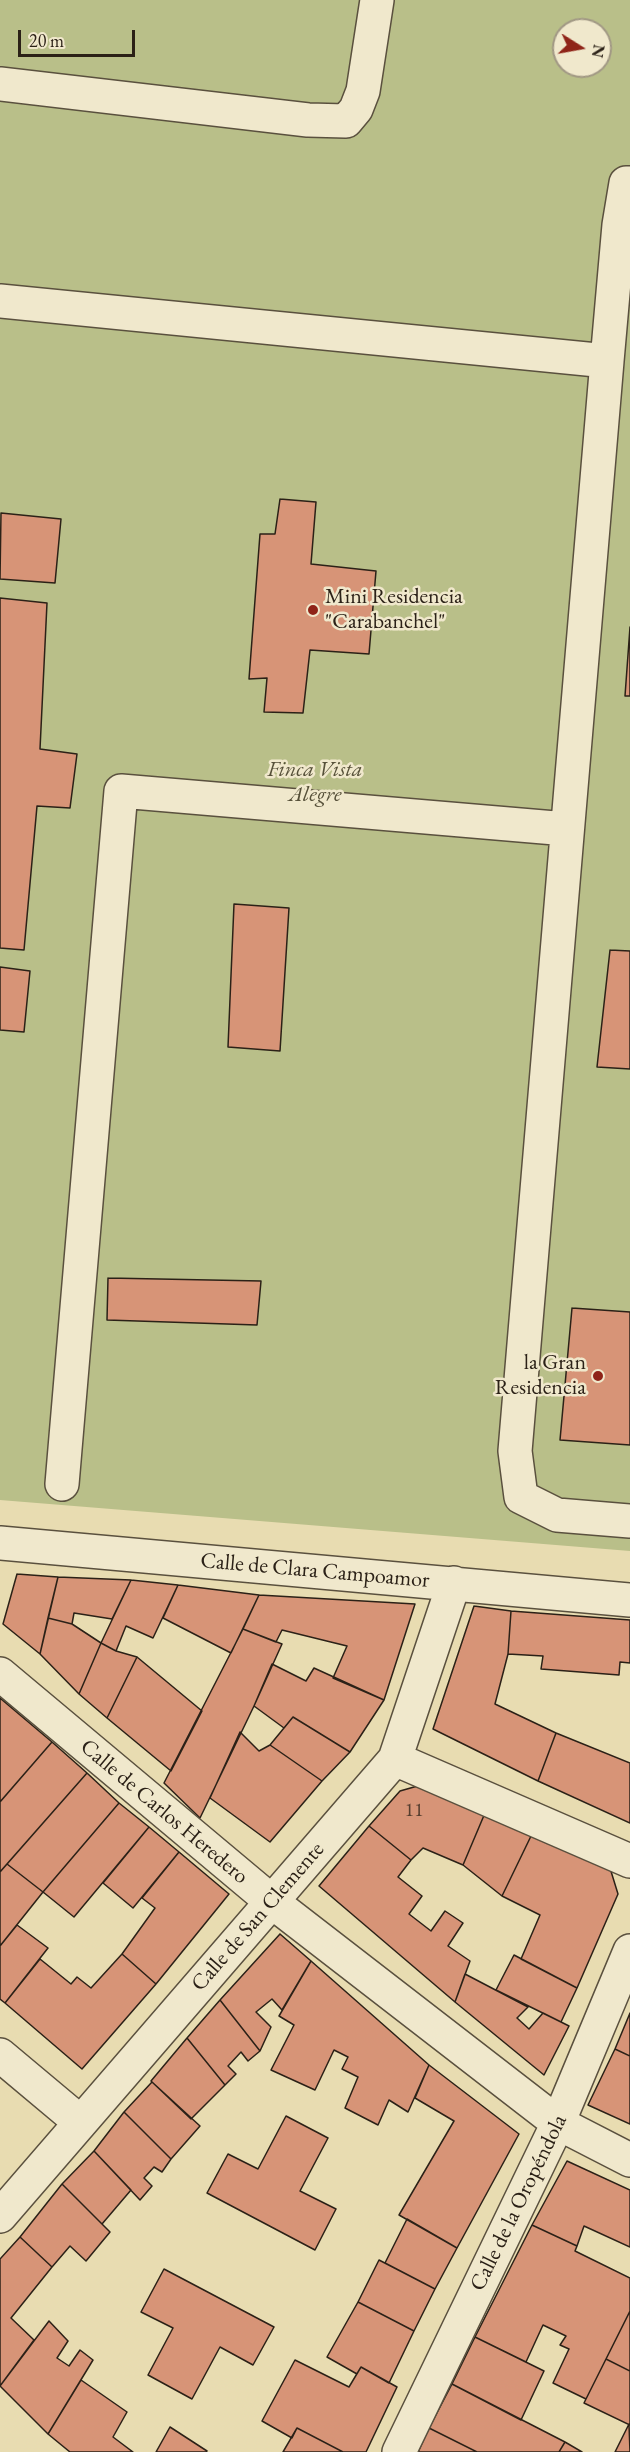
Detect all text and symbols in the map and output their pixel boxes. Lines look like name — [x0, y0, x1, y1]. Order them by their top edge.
scale bar — [21, 18, 138, 56]
north arrow — [552, 18, 612, 78]
text: 20 m — [29, 29, 64, 52]
text: N — [587, 43, 610, 60]
place label: Mini Residencia "Carabanchel" — [325, 584, 463, 636]
marker: Mini Residencia "Carabanchel" — [306, 603, 320, 617]
park label: Finca Vista Alegre — [267, 757, 363, 808]
place label: la Gran Residencia — [495, 1350, 586, 1402]
marker: la Gran Residencia — [591, 1369, 605, 1383]
street label: Calle de Clara Campoamor — [199, 1548, 431, 1594]
street label: Calle de Carlos Heredero — [74, 1734, 254, 1890]
house number: 11 — [404, 1799, 424, 1823]
street label: Calle de San Clemente — [186, 1837, 330, 1997]
street label: Calle de la Oropéndola — [465, 2111, 573, 2295]

